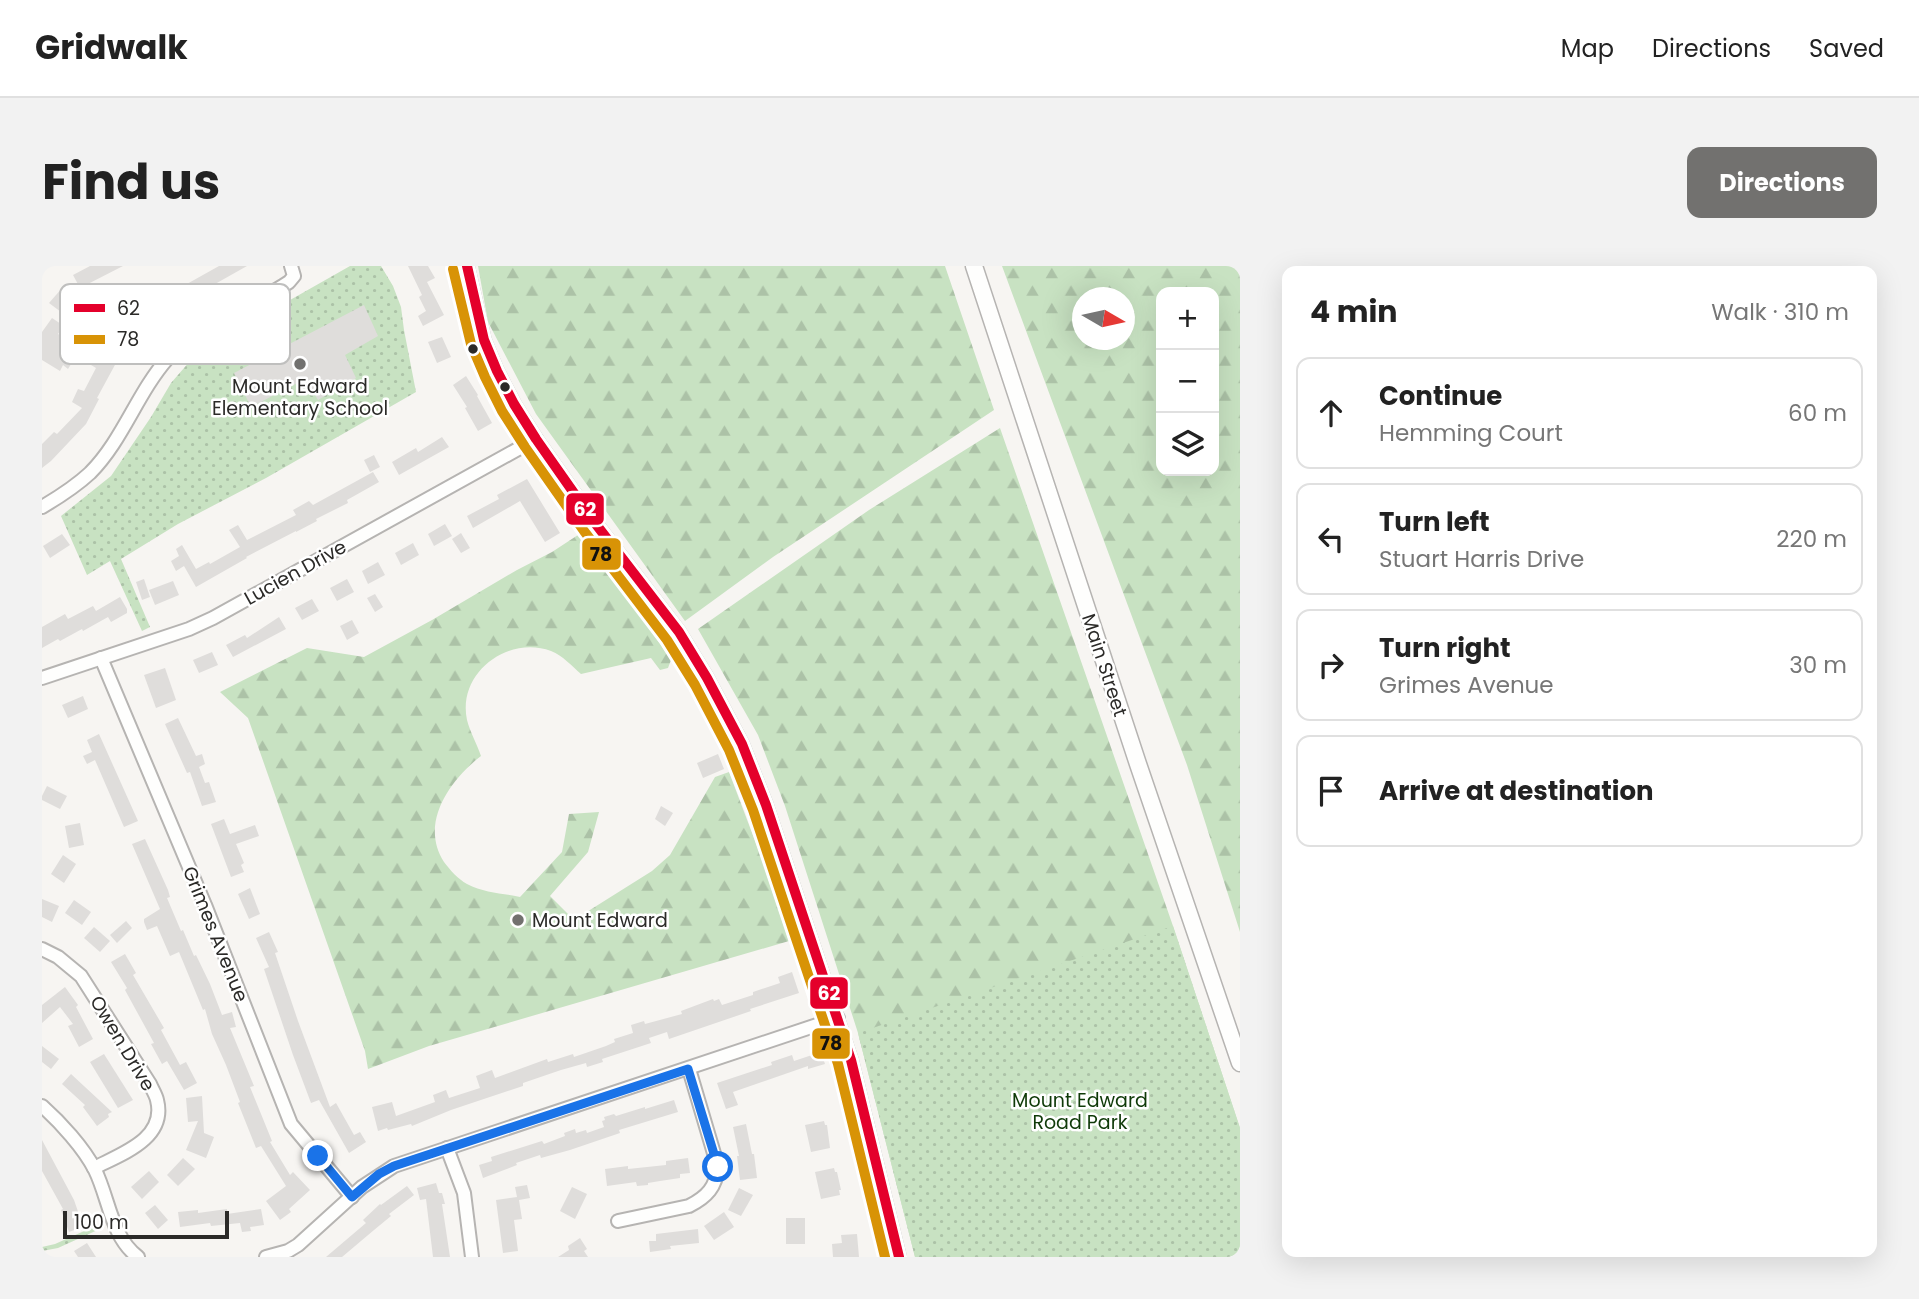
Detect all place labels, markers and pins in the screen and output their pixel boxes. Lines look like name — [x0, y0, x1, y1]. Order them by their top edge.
unlabelled marker — [466, 342, 480, 356]
marker: Mount Edward Elementary School — [292, 356, 308, 372]
place label: Mount Edward Elementary School — [212, 373, 388, 422]
unlabelled marker — [498, 380, 512, 394]
place label: Mount Edward — [532, 907, 668, 934]
marker: Mount Edward — [510, 912, 526, 928]

